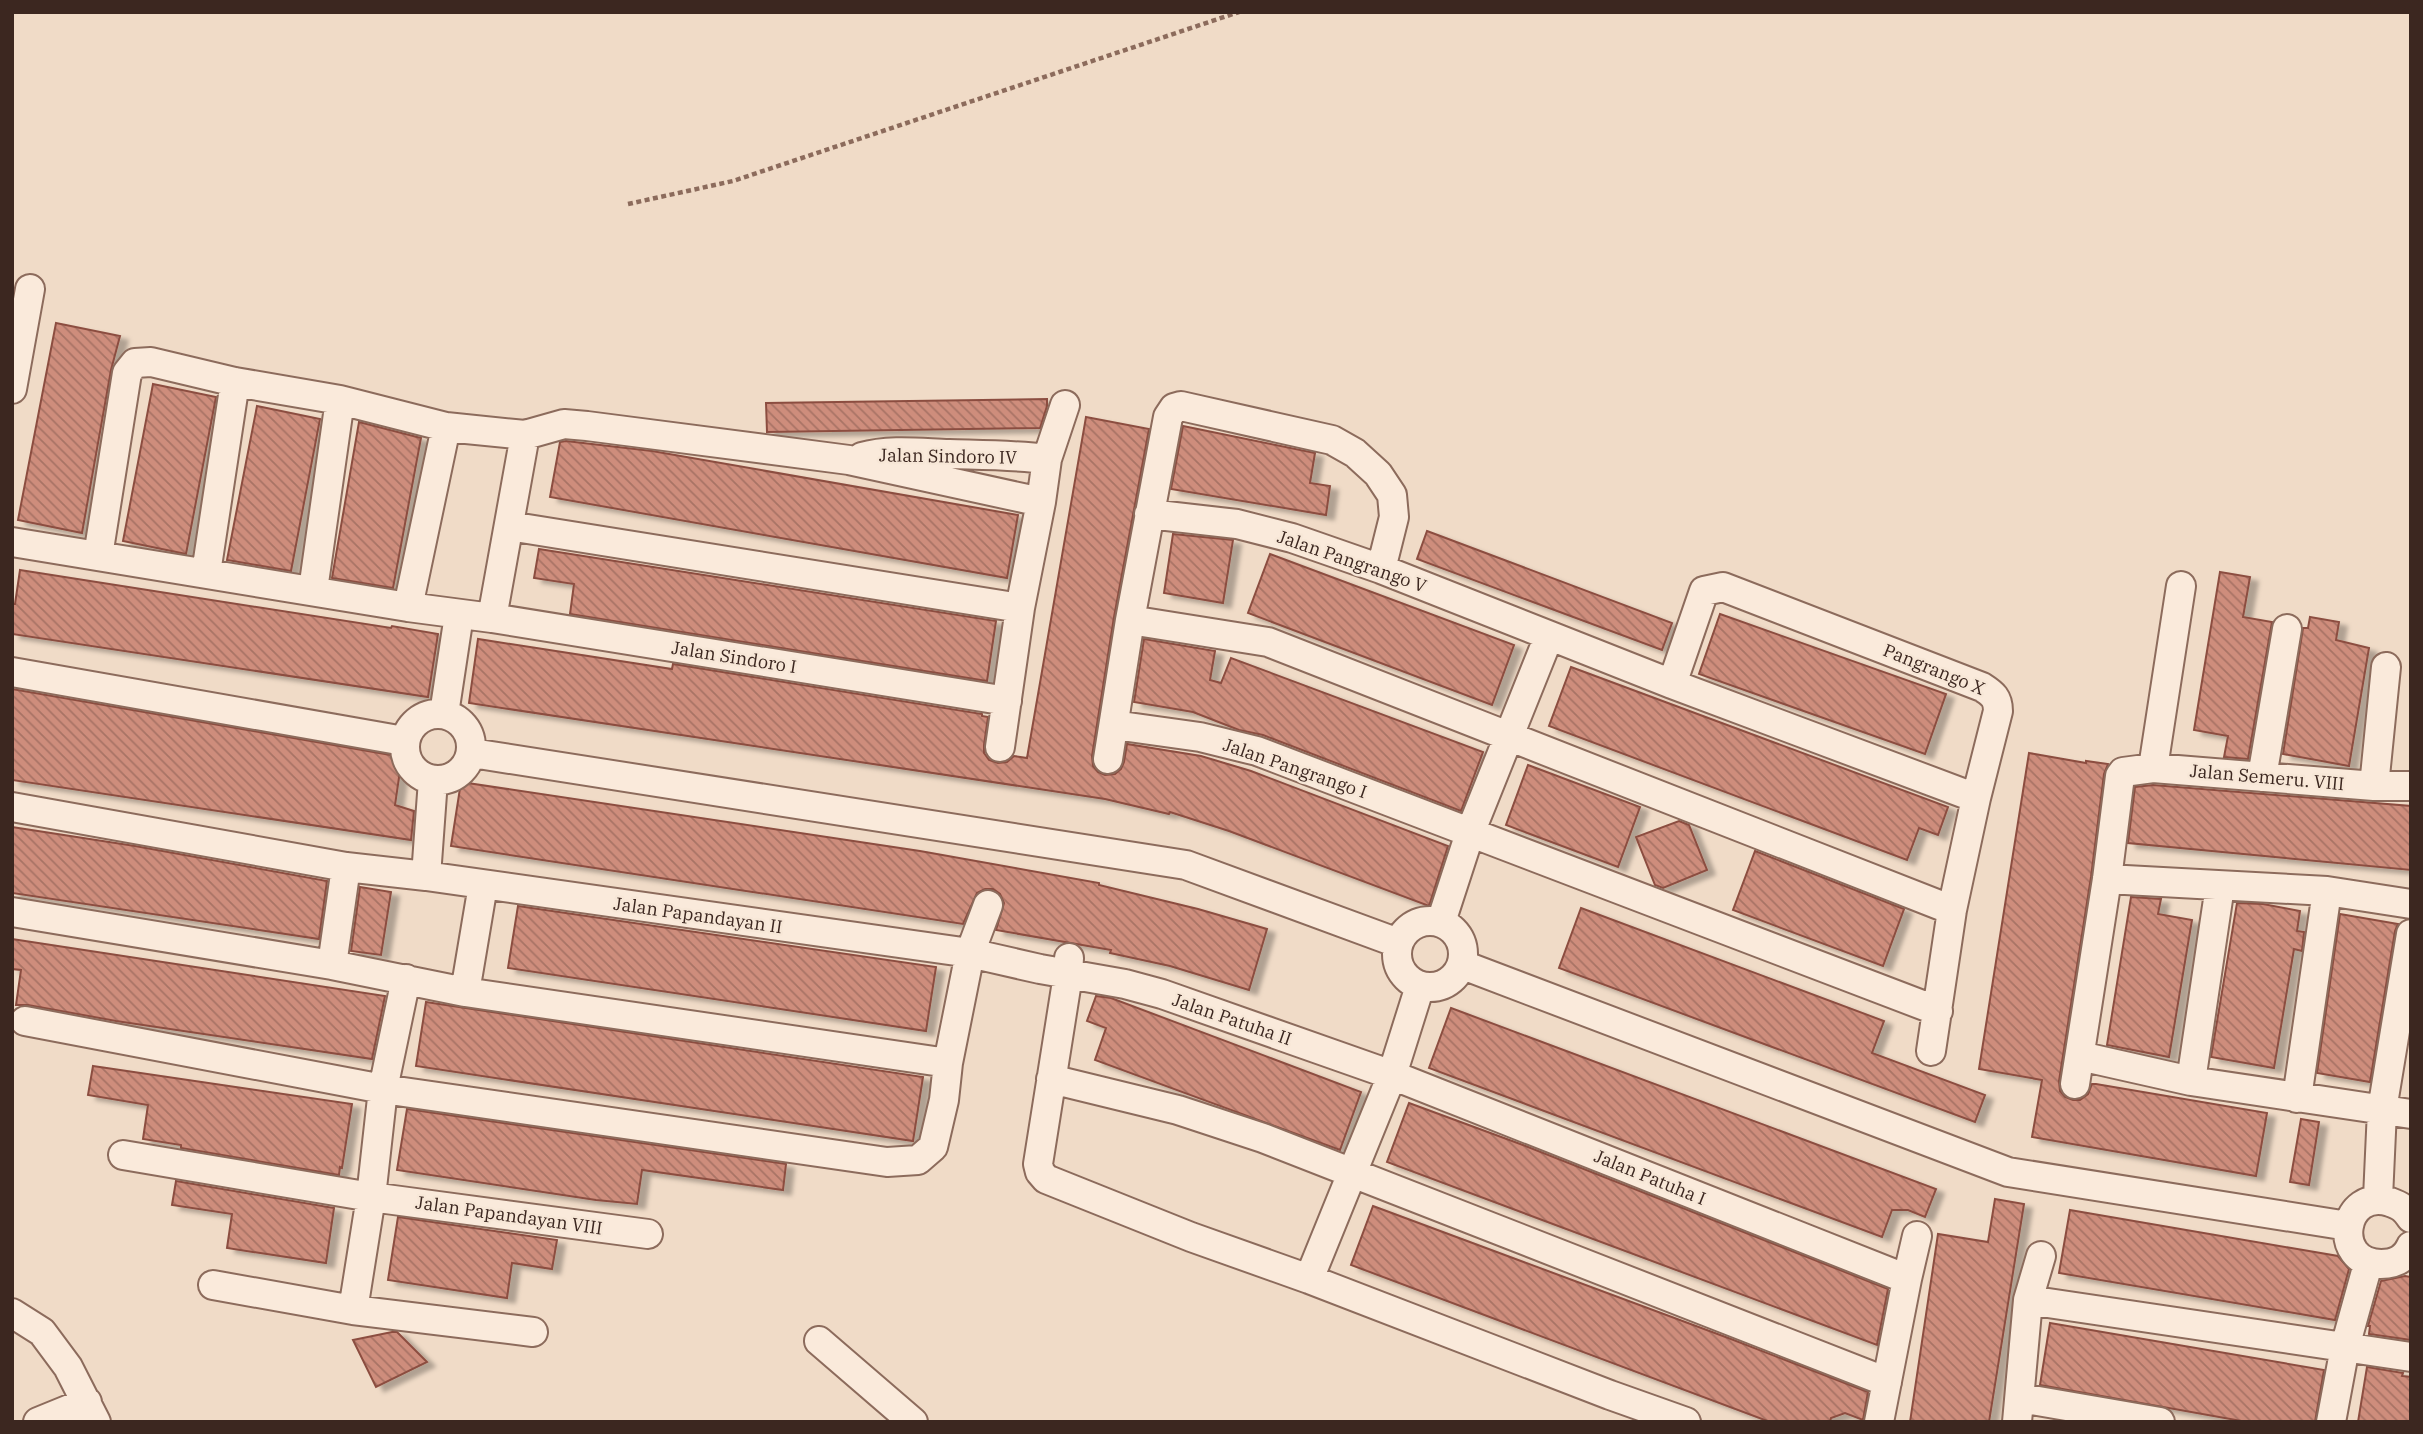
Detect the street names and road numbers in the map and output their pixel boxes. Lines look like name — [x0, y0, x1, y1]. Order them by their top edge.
street label: Jalan Sindoro IV — [879, 443, 1017, 469]
street label: Jalan Pangrango V — [1274, 525, 1430, 597]
street label: Jalan Sindoro I — [670, 636, 798, 678]
street label: Pangrango X — [1880, 638, 1988, 700]
street label: Jalan Pangrango I — [1220, 733, 1370, 803]
street label: Jalan Semeru. VIII — [2189, 759, 2345, 795]
street label: Jalan Papandayan II — [612, 892, 784, 938]
street label: Jalan Patuha II — [1169, 988, 1295, 1050]
street label: Jalan Patuha I — [1591, 1144, 1709, 1210]
street label: Jalan Papandayan VIII — [414, 1191, 604, 1239]

